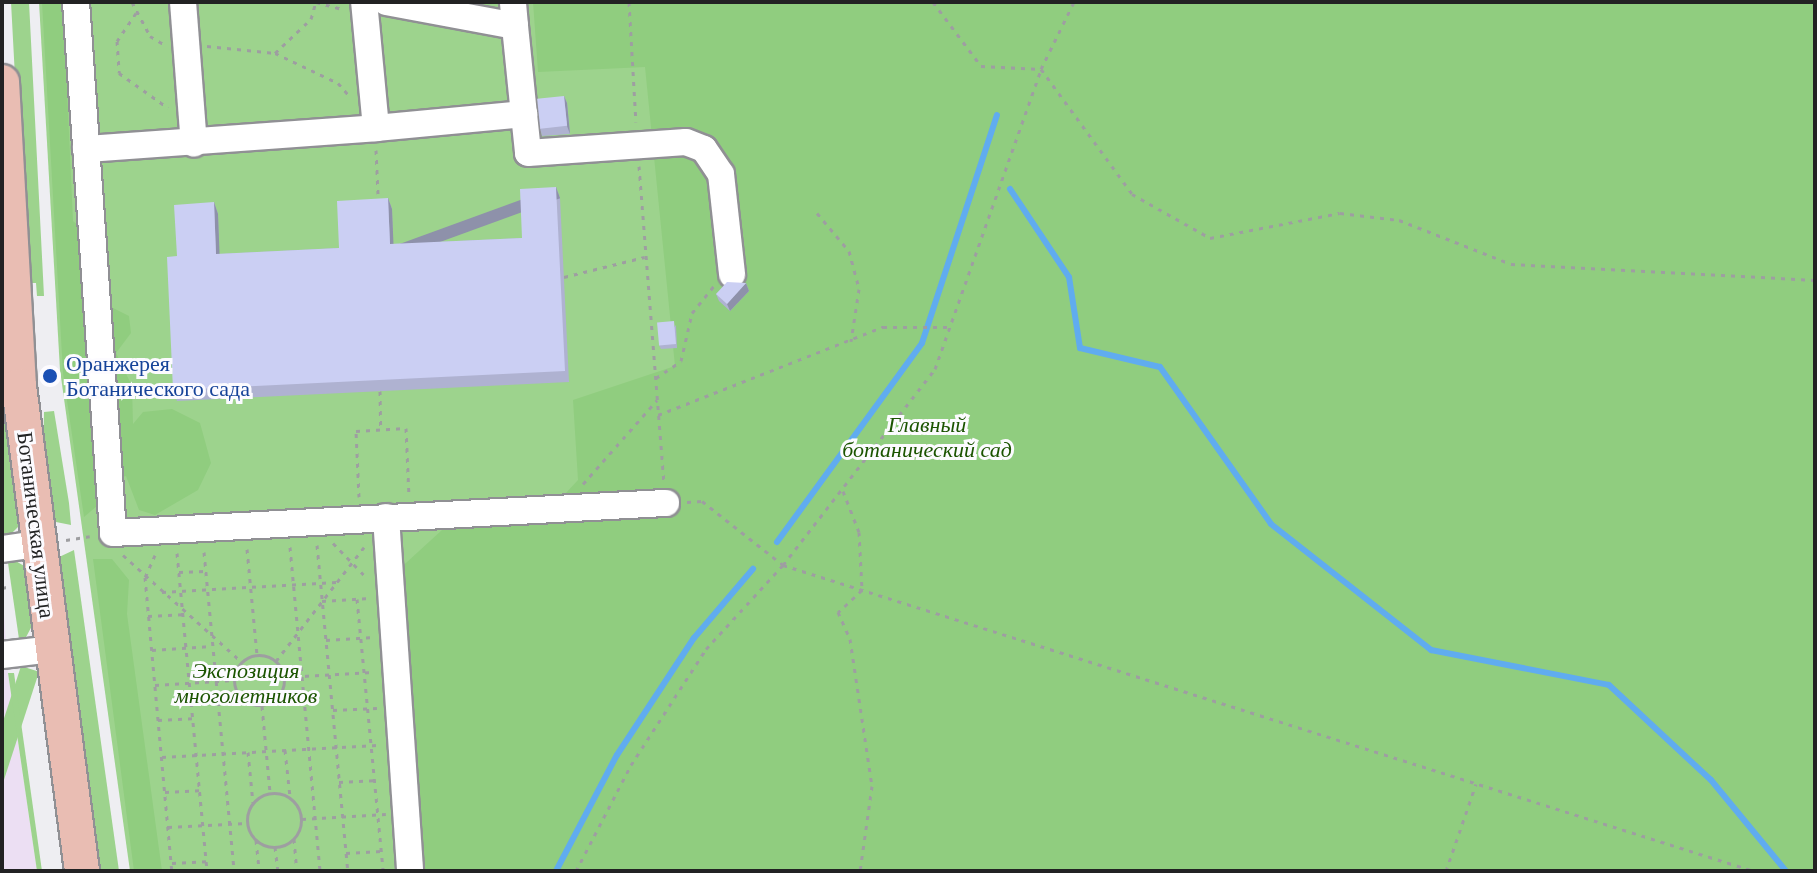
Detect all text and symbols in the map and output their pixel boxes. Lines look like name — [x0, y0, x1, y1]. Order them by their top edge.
place label: Оранжерея Ботанического сада — [66, 350, 250, 402]
marker: Оранжерея Ботанического сада — [41, 367, 59, 385]
park label: Главный ботанический сад — [842, 411, 1012, 462]
street label: Ботаническая улица — [11, 430, 61, 620]
park label: Экспозиция многолетников — [175, 657, 317, 708]

